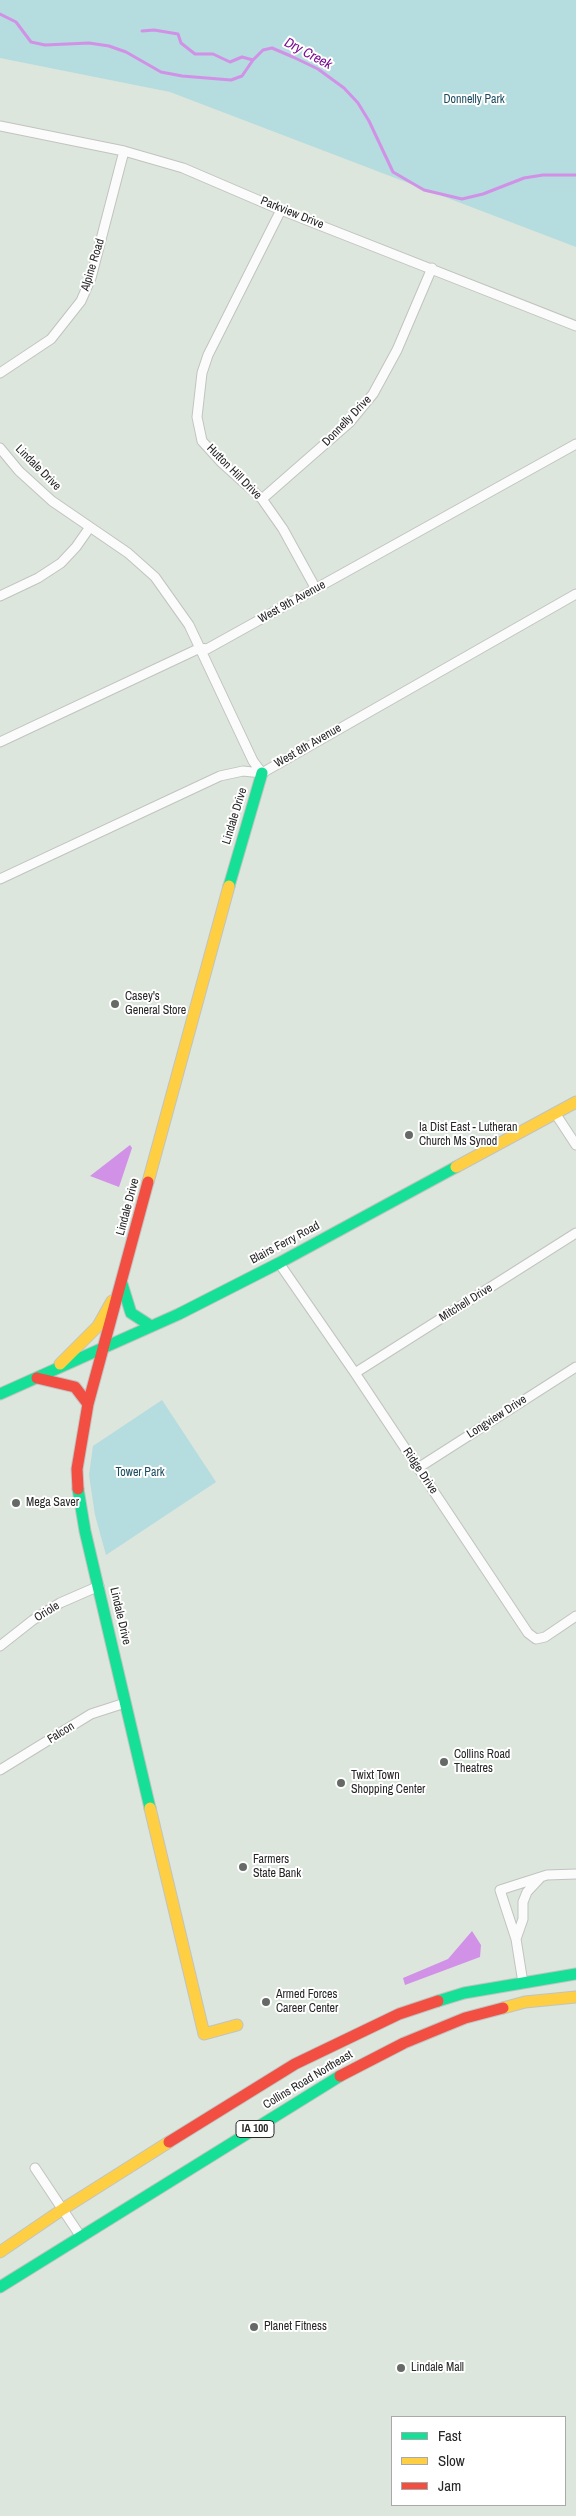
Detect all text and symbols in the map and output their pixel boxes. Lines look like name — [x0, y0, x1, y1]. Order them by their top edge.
water label: Dry Creek — [281, 34, 335, 74]
park label: Donnelly Park — [443, 93, 505, 107]
street label: Parkview Drive — [258, 194, 326, 232]
street label: Alpine Road — [78, 237, 108, 293]
street label: Donnelly Drive — [319, 393, 375, 449]
street label: Hutton Hill Drive — [203, 441, 265, 503]
street label: Lindale Drive — [12, 442, 64, 494]
street label: West 9th Avenue — [256, 578, 328, 626]
street label: West 8th Avenue — [272, 721, 344, 771]
street label: Lindale Drive — [220, 786, 250, 846]
place label: Casey's General Store — [125, 990, 186, 1018]
marker: Casey's General Store — [109, 998, 121, 1010]
place label: Ia Dist East - Lutheran Church Ms Synod — [419, 1121, 517, 1149]
marker: Ia Dist East - Lutheran Church Ms Synod — [403, 1129, 415, 1141]
street label: Lindale Drive — [113, 1177, 143, 1237]
street label: Blairs Ferry Road — [248, 1219, 322, 1267]
street label: Mitchell Drive — [437, 1281, 495, 1325]
street label: Longview Drive — [464, 1392, 530, 1442]
street label: Ridge Drive — [399, 1445, 441, 1497]
park label: Tower Park — [115, 1466, 165, 1480]
place label: Mega Saver — [26, 1496, 79, 1510]
marker: Mega Saver — [10, 1497, 22, 1509]
street label: Lindale Drive — [106, 1586, 134, 1646]
street label: Oriole — [32, 1599, 62, 1625]
street label: Falcon — [45, 1719, 77, 1747]
place label: Collins Road Theatres — [454, 1748, 510, 1776]
marker: Collins Road Theatres — [438, 1756, 450, 1768]
place label: Twixt Town Shopping Center — [351, 1769, 425, 1797]
marker: Twixt Town Shopping Center — [335, 1777, 347, 1789]
place label: Farmers State Bank — [253, 1853, 301, 1881]
marker: Farmers State Bank — [237, 1861, 249, 1873]
place label: Armed Forces Career Center — [276, 1988, 338, 2016]
marker: Armed Forces Career Center — [260, 1996, 272, 2008]
street label: Collins Road Northeast — [261, 2048, 355, 2112]
road number: IA 100 — [236, 2120, 274, 2138]
place label: Planet Fitness — [264, 2320, 327, 2334]
marker: Planet Fitness — [248, 2321, 260, 2333]
place label: Lindale Mall — [411, 2361, 464, 2375]
marker: Lindale Mall — [395, 2362, 407, 2374]
legend — [391, 2416, 566, 2506]
text: Fast — [438, 2425, 461, 2446]
text: Slow — [438, 2450, 465, 2471]
text: Jam — [438, 2475, 461, 2496]

